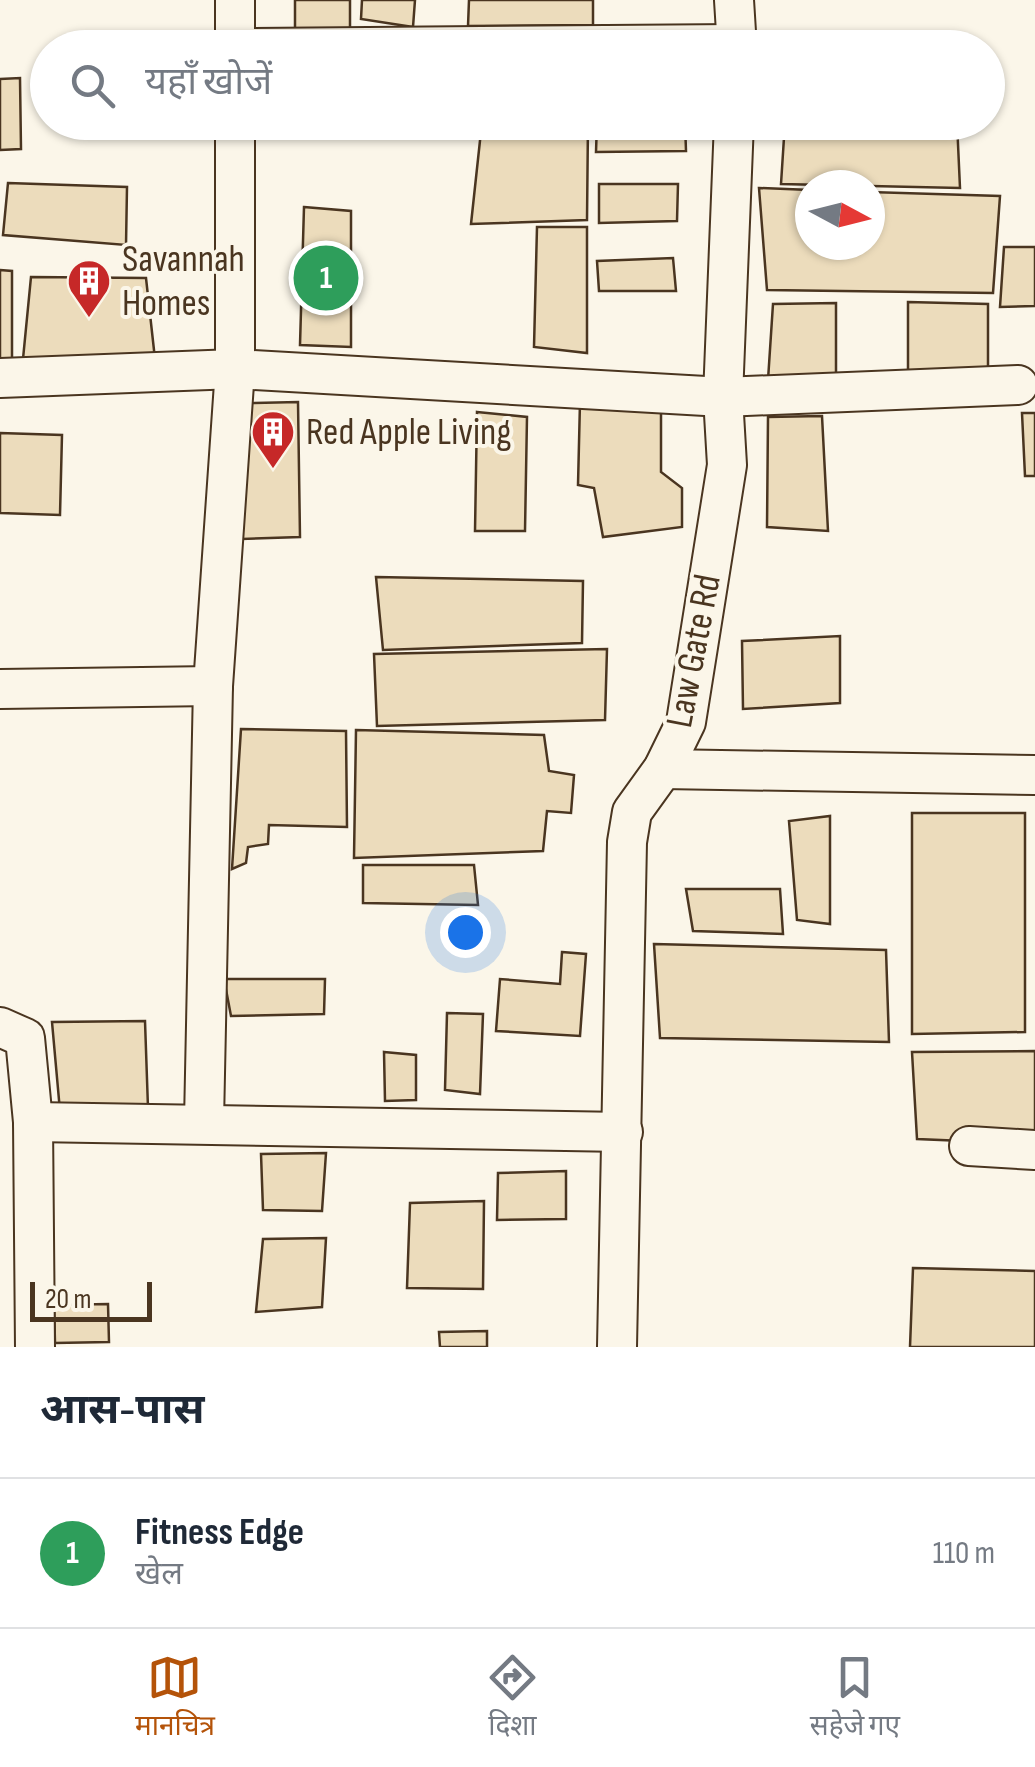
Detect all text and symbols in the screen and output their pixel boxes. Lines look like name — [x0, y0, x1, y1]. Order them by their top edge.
search box — [30, 30, 1005, 140]
icon: search — [65, 58, 120, 113]
text: यहाँ खोजें — [145, 60, 272, 105]
north arrow — [795, 170, 885, 260]
place label: Savannah Homes — [122, 237, 245, 326]
pin: 1 — [294, 240, 358, 316]
building icon: Savannah Homes — [66, 258, 112, 319]
building icon: Red Apple Living — [250, 409, 296, 470]
place label: Red Apple Living — [306, 410, 511, 455]
street label: Law Gate Rd — [657, 571, 731, 731]
your location — [440, 907, 491, 958]
scale bar — [30, 1277, 152, 1322]
text: 20 m — [45, 1283, 91, 1316]
text: आस-पास — [40, 1385, 204, 1436]
text: Fitness Edge — [135, 1510, 304, 1555]
text: 1 — [66, 1534, 79, 1573]
text: 110 m — [933, 1534, 995, 1573]
text: खेल — [135, 1555, 183, 1594]
tab: मानचित्र — [135, 1650, 215, 1746]
tab: दिशा — [485, 1650, 540, 1746]
tab: सहेजे गए — [810, 1650, 900, 1746]

